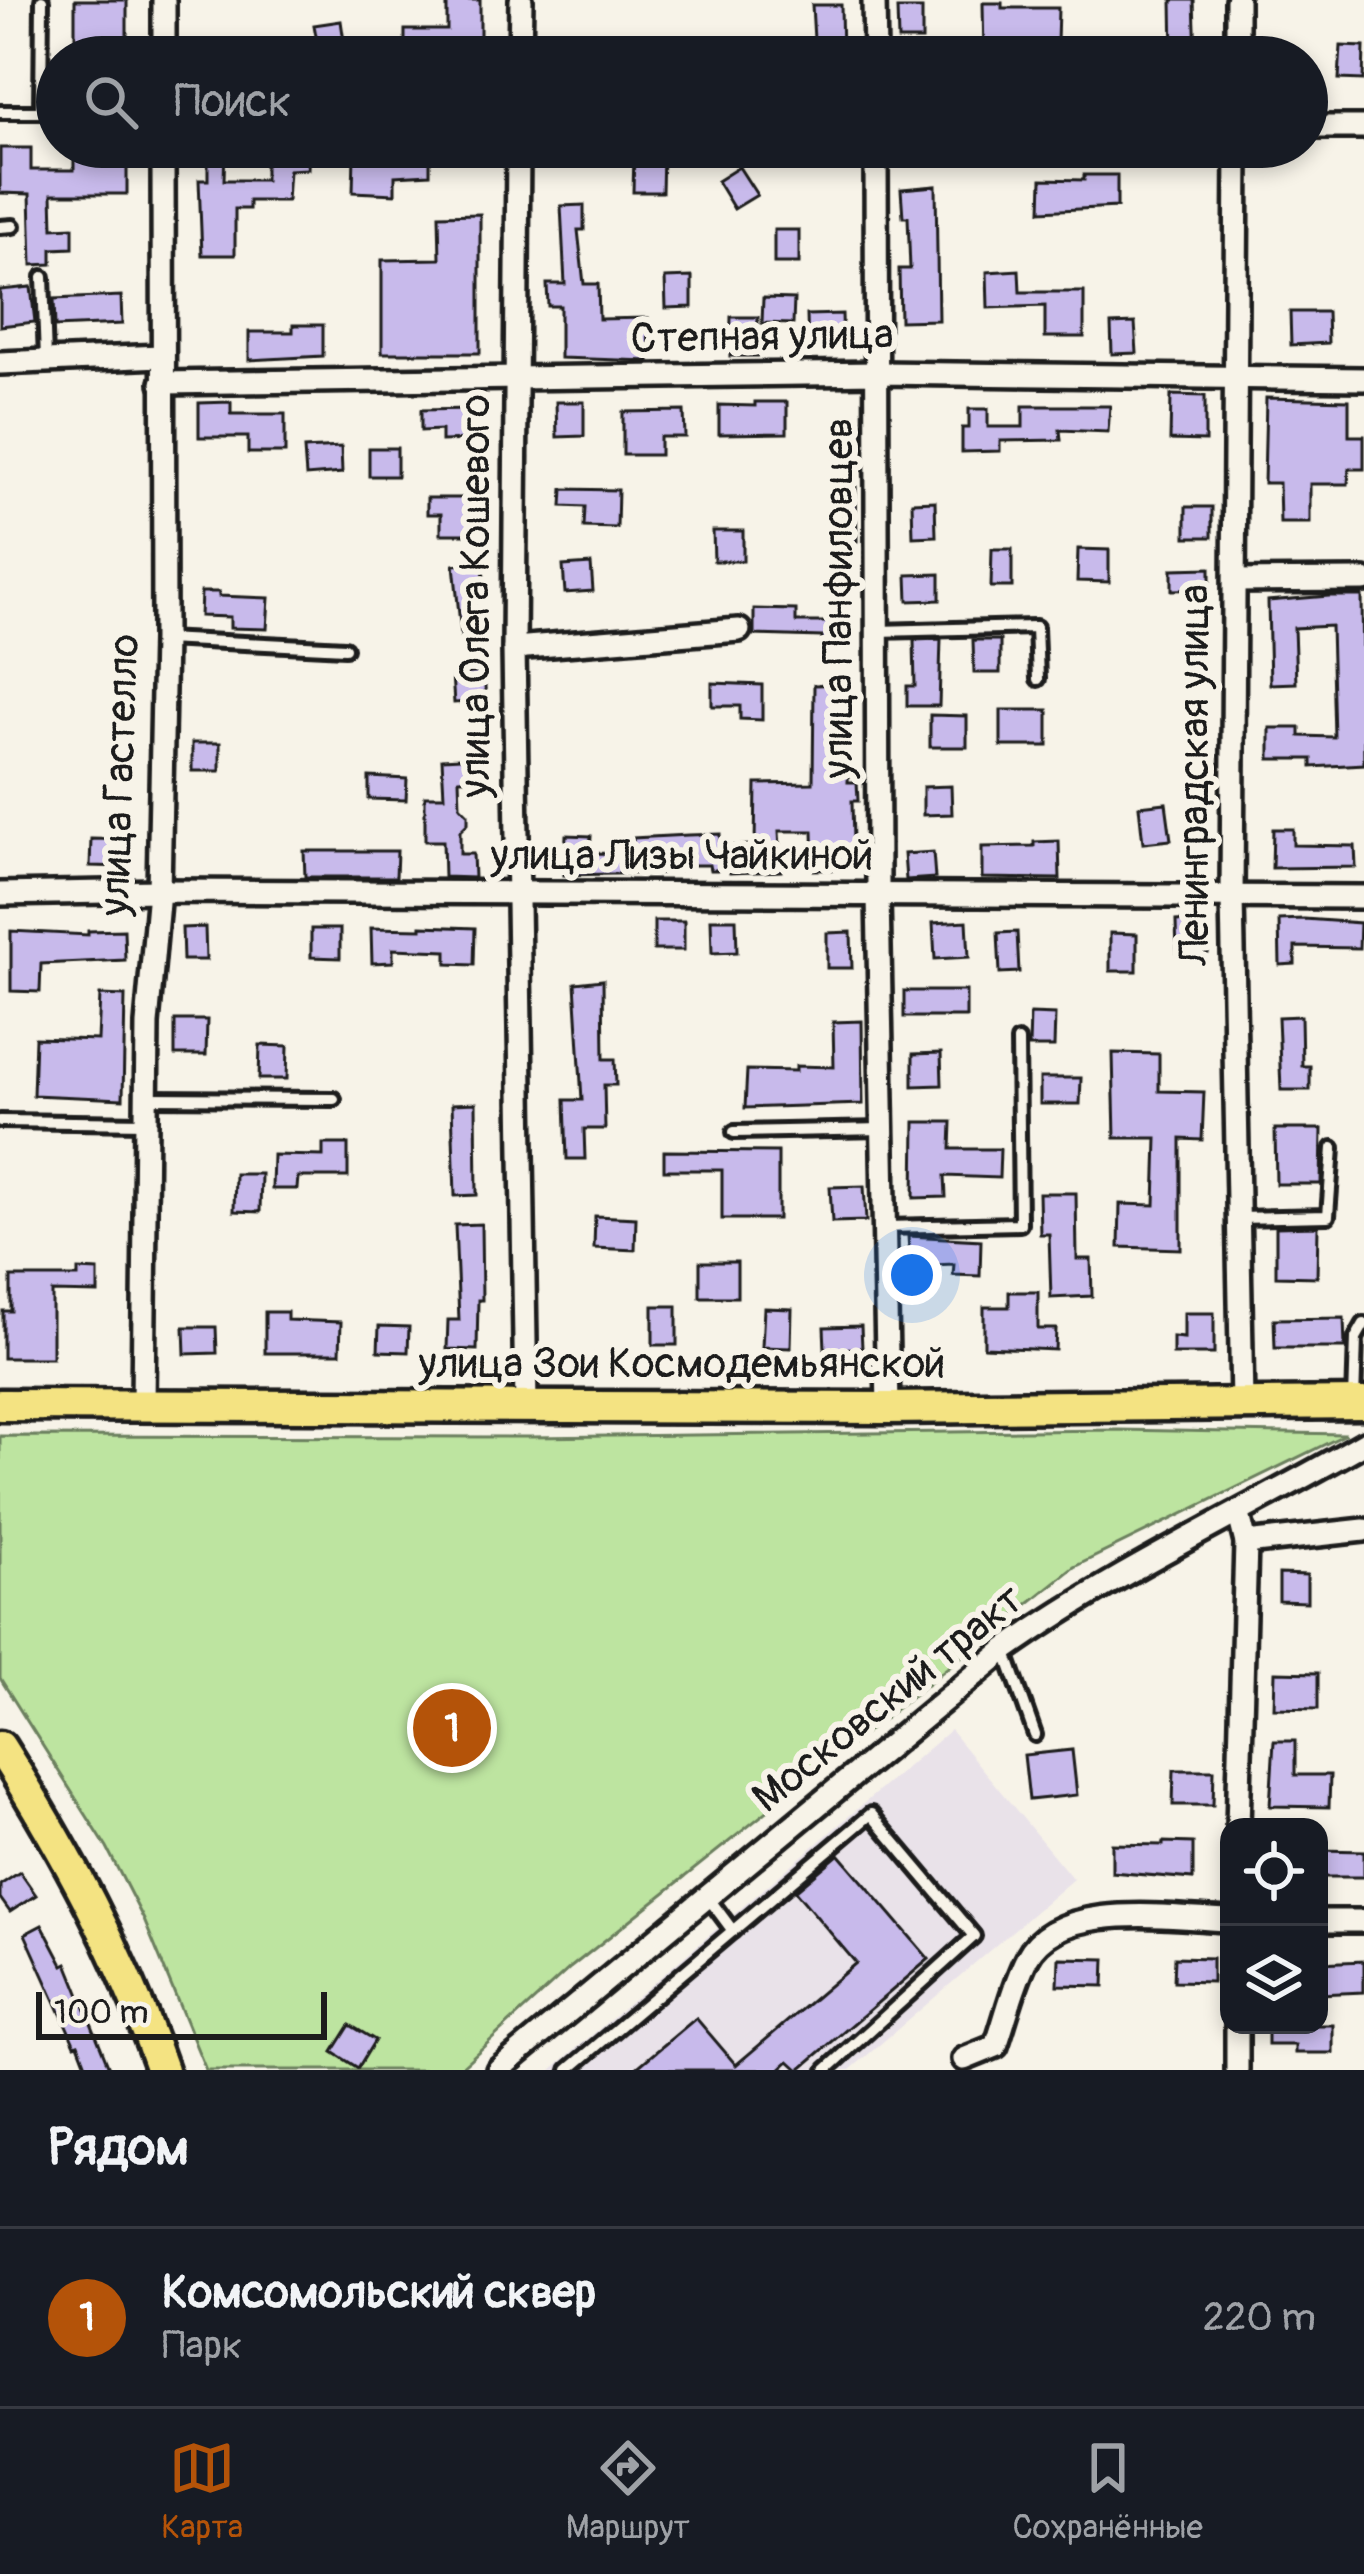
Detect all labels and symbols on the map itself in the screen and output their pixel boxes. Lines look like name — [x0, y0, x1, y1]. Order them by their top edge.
street label: Степная улица — [630, 309, 894, 365]
street label: улица Олега Кошевого — [450, 394, 502, 799]
street label: улица Панфиловцев — [813, 418, 865, 779]
street label: Ленинградская улица — [1169, 584, 1221, 967]
street label: улица Гастелло — [89, 633, 151, 918]
street label: улица Лизы Чайкиной — [490, 830, 873, 882]
your location — [882, 1245, 942, 1305]
street label: улица Зои Космодемьянской — [418, 1338, 945, 1390]
street label: Московский тракт — [742, 1574, 1034, 1824]
pin: 1 — [413, 1683, 491, 1773]
scale bar — [36, 1986, 327, 2039]

